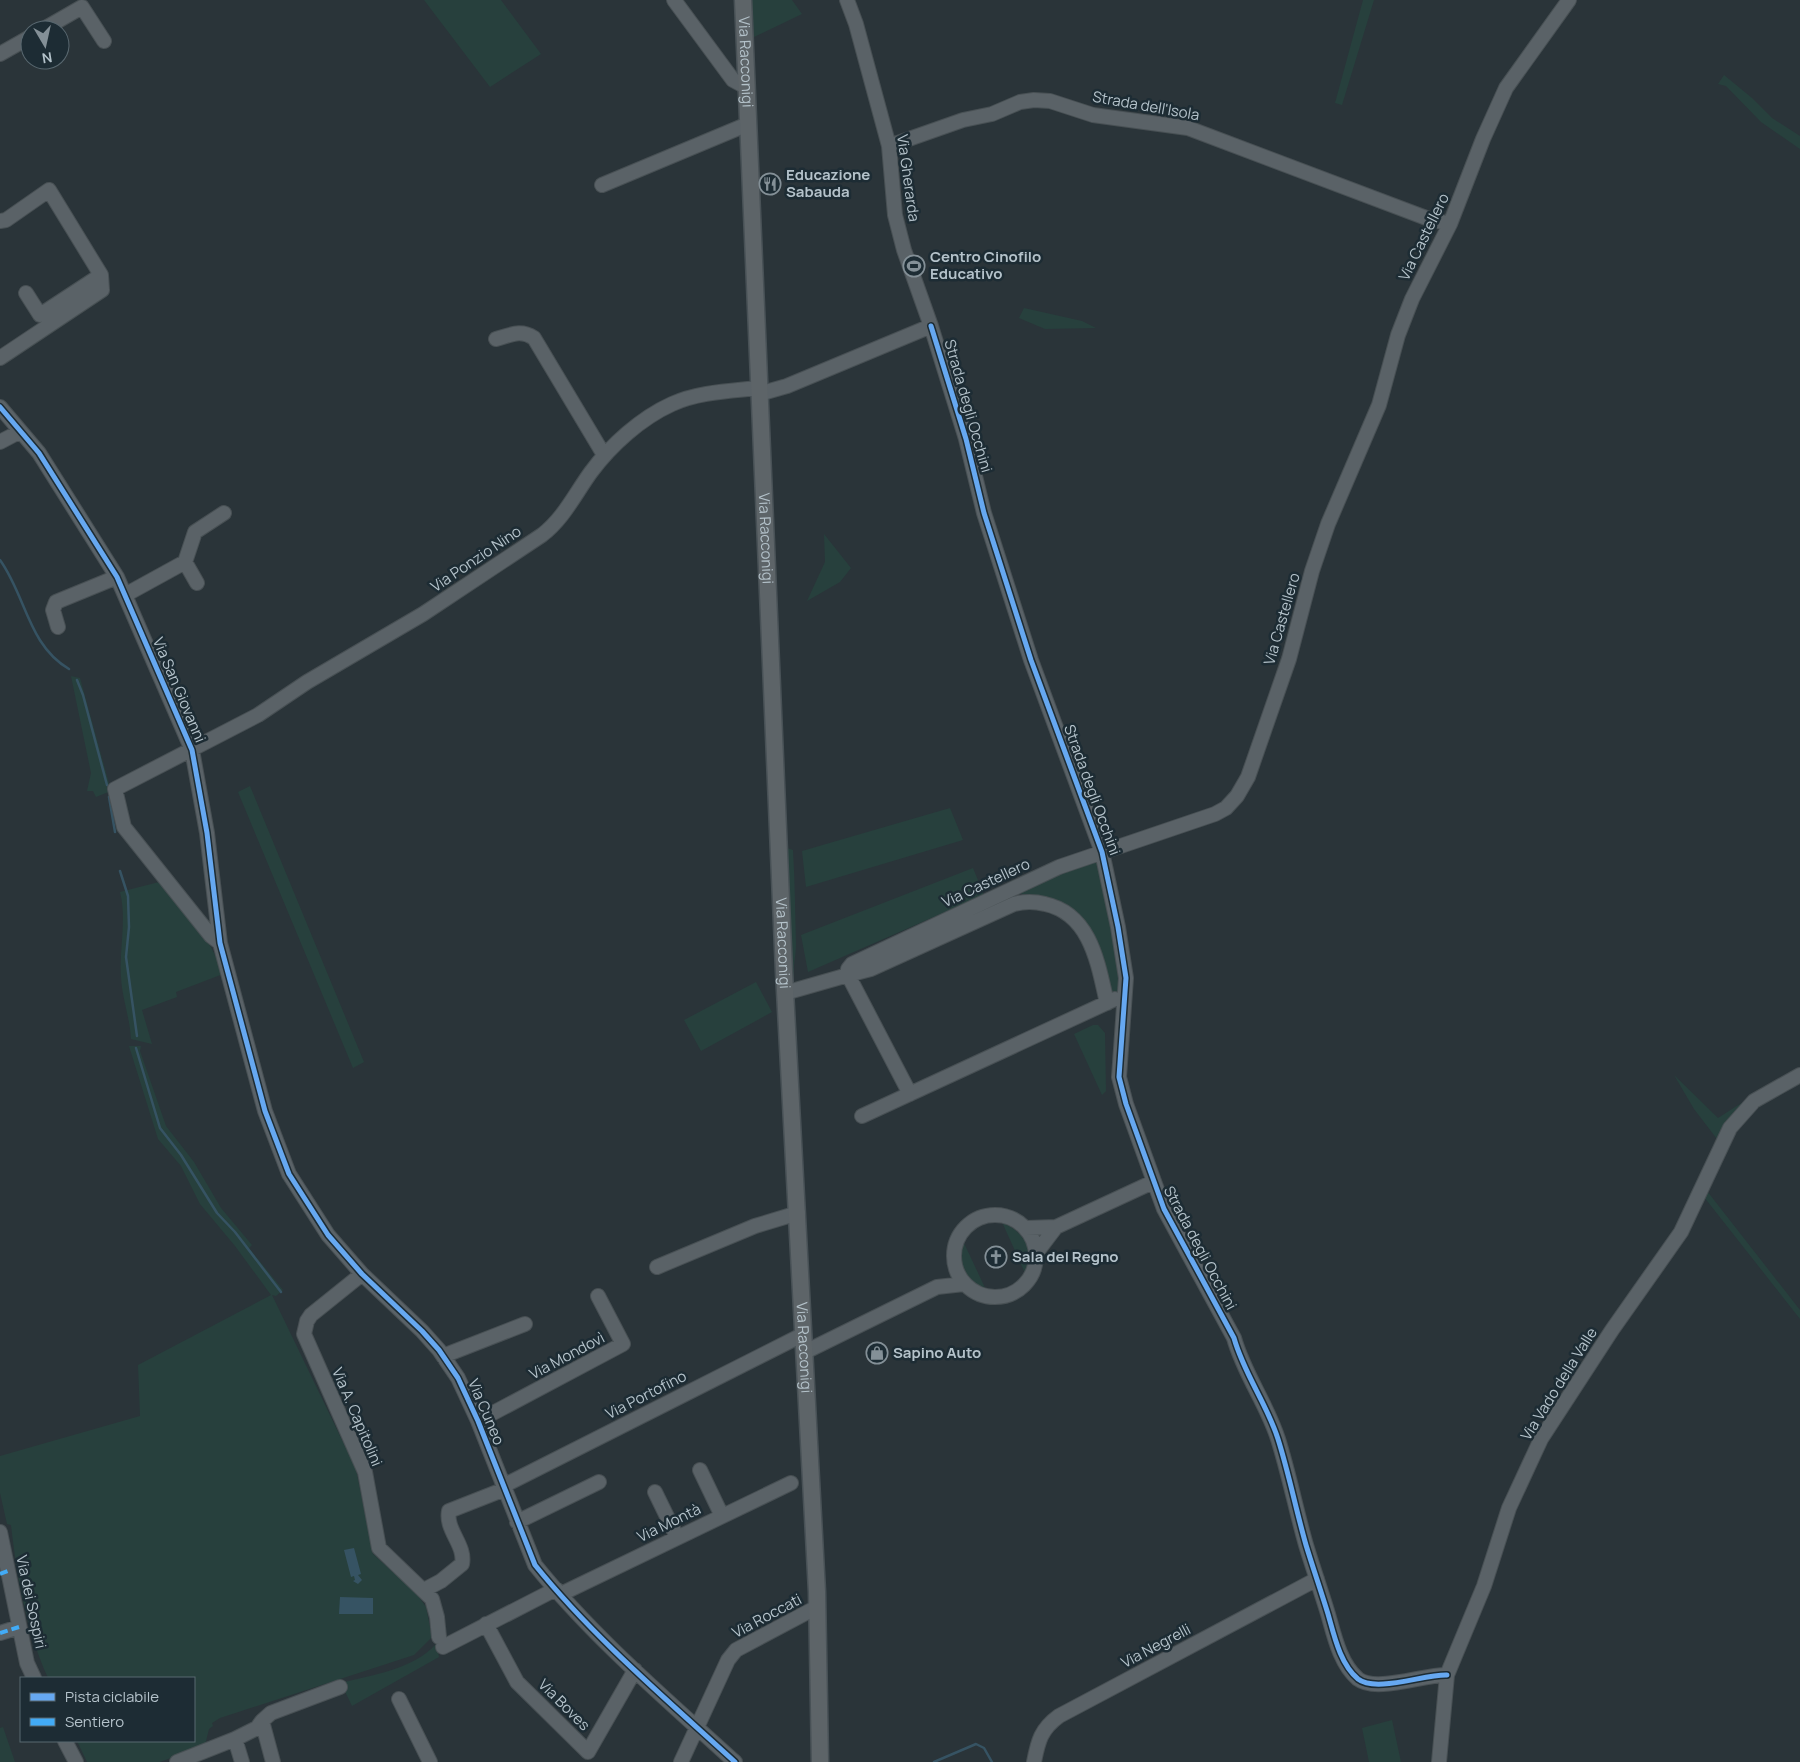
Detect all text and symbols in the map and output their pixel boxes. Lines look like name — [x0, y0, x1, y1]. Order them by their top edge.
street label: Via Racconigi — [734, 16, 759, 108]
north arrow — [20, 20, 70, 70]
text: N — [41, 48, 54, 69]
street label: Strada dell'Isola — [1091, 86, 1201, 125]
street label: Via Gherarda — [892, 133, 925, 223]
place label: Educazione Sabauda — [786, 164, 870, 202]
restaurant icon: Educazione Sabauda — [758, 172, 782, 196]
street label: Via Castellero — [1393, 189, 1454, 284]
place label: Centro Cinofilo Educativo — [930, 246, 1041, 284]
sports icon: Centro Cinofilo Educativo — [902, 254, 926, 278]
street label: Strada degli Occhini — [939, 337, 998, 475]
street label: Via Racconigi — [754, 492, 779, 585]
street label: Via Ponzio Nino — [426, 520, 525, 597]
street label: Via Castellero — [1258, 570, 1305, 667]
street label: Via San Giovanni — [148, 634, 211, 746]
street label: Strada degli Occhini — [1059, 722, 1126, 858]
street label: Via Castellero — [938, 853, 1033, 912]
street label: Via Racconigi — [771, 897, 796, 989]
street label: Strada degli Occhini — [1159, 1182, 1242, 1313]
church icon: Sala del Regno — [984, 1245, 1008, 1269]
place label: Sala del Regno — [1012, 1246, 1119, 1267]
street label: Via Racconigi — [792, 1301, 817, 1394]
street label: Via Vado della Valle — [1515, 1323, 1602, 1444]
street label: Via Mondovì — [525, 1327, 608, 1384]
shop icon: Sapino Auto — [865, 1341, 889, 1365]
place label: Sapino Auto — [893, 1342, 981, 1363]
street label: Via A. Capitolini — [327, 1364, 388, 1469]
street label: Via Portofino — [602, 1365, 690, 1424]
street label: Via Cuneo — [463, 1376, 510, 1448]
street label: Via Montà — [633, 1498, 704, 1547]
street label: Via dei Sospiri — [11, 1553, 52, 1651]
street label: Via Roccati — [728, 1588, 805, 1643]
street label: Via Negrelli — [1117, 1618, 1194, 1673]
street label: Via Boves — [534, 1674, 595, 1735]
legend — [20, 1677, 195, 1742]
text: Pista ciclabile — [65, 1686, 159, 1707]
text: Sentiero — [65, 1711, 124, 1732]

